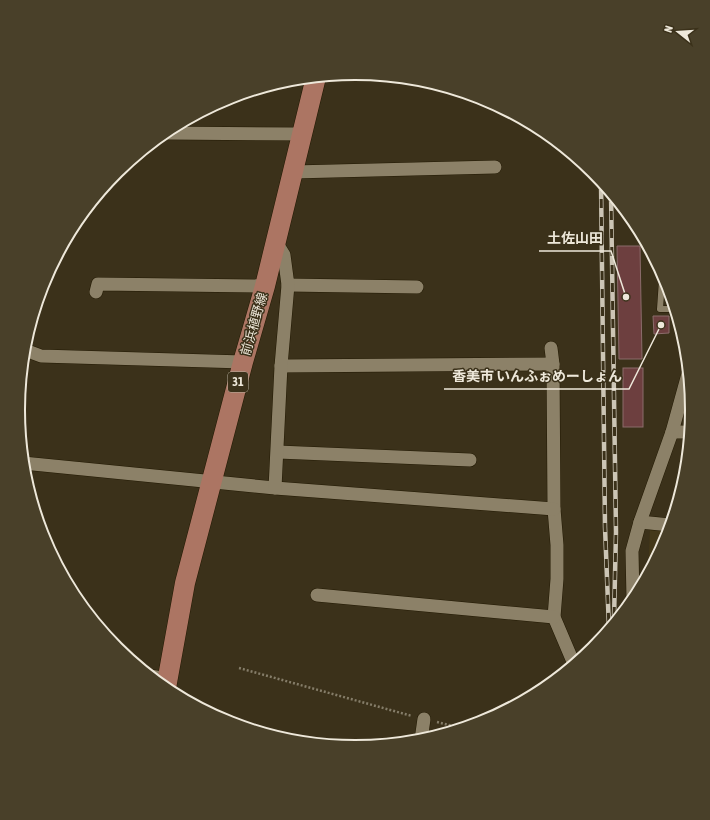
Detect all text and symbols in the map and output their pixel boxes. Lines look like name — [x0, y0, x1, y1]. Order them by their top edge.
north arrow — [658, 12, 698, 52]
text: N — [662, 24, 675, 34]
callout: 土佐山田 — [539, 225, 611, 251]
text: 土佐山田 — [547, 230, 603, 246]
street label: 前浜植野線 — [238, 291, 270, 357]
callout: 香美市 いんふぉめーしょん — [444, 363, 629, 389]
text: 香美市 いんふぉめーしょん — [452, 368, 622, 384]
road number: 31 — [228, 372, 248, 392]

